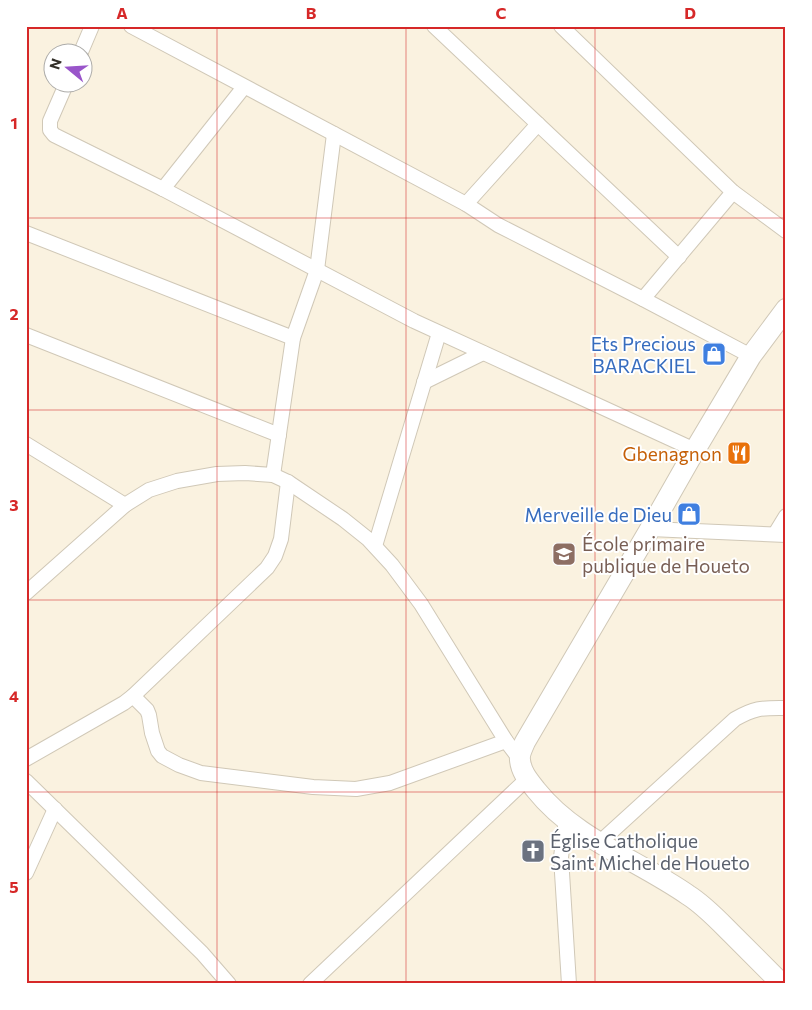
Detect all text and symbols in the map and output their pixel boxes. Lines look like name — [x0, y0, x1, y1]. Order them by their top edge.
text: A — [116, 3, 128, 22]
text: B — [306, 3, 317, 22]
text: C — [496, 3, 507, 22]
text: D — [684, 3, 696, 22]
north arrow — [42, 42, 92, 92]
text: N — [45, 56, 65, 71]
text: 1 — [10, 113, 18, 132]
text: 2 — [9, 304, 19, 323]
place label: Ets Precious BARACKIEL — [591, 332, 696, 377]
shop icon: Ets Precious BARACKIEL — [701, 341, 727, 367]
restaurant icon: Gbenagnon — [726, 440, 752, 466]
place label: Gbenagnon — [623, 442, 722, 465]
text: 3 — [9, 495, 19, 514]
shop icon: Merveille de Dieu — [676, 501, 702, 527]
place label: Merveille de Dieu — [524, 503, 672, 526]
place label: École primaire publique de Houeto — [582, 532, 750, 577]
school or university icon: École primaire publique de Houeto — [551, 541, 577, 567]
text: 4 — [9, 686, 19, 705]
place label: Église Catholique Saint Michel de Houeto — [550, 829, 750, 874]
church icon: Église Catholique Saint Michel de Houeto — [520, 838, 546, 864]
text: 5 — [9, 877, 19, 896]

